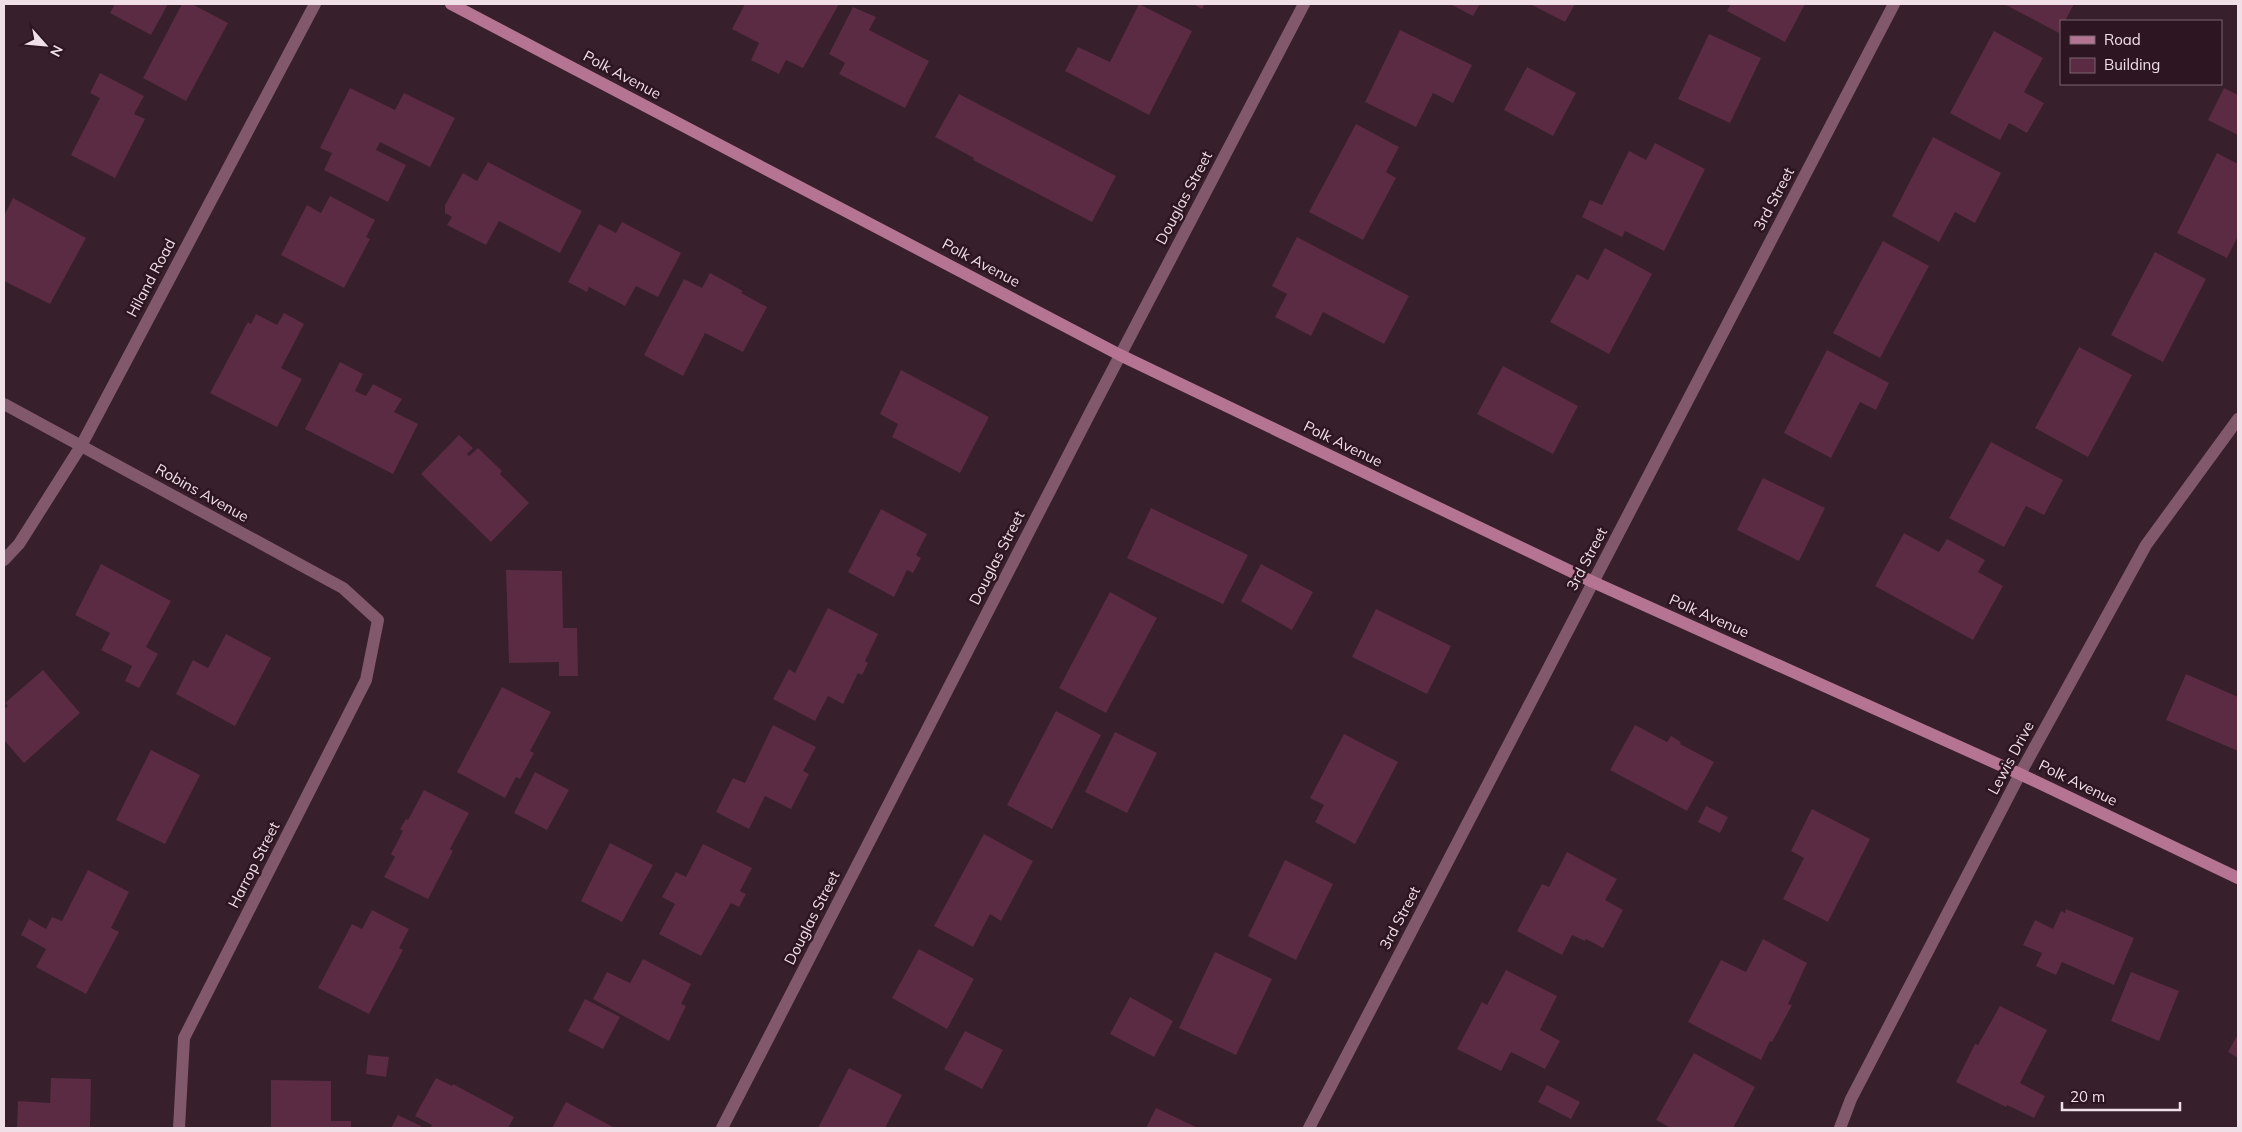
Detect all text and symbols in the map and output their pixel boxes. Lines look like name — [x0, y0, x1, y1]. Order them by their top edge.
north arrow — [20, 20, 70, 70]
legend — [2060, 20, 2222, 85]
text: Road — [2104, 30, 2141, 49]
text: N — [46, 42, 67, 60]
street label: Polk Avenue — [580, 46, 664, 103]
text: Building — [2104, 55, 2160, 74]
street label: Douglas Street — [1151, 148, 1216, 248]
street label: 3rd Street — [1749, 164, 1798, 234]
street label: Polk Avenue — [939, 234, 1023, 291]
street label: Hiland Road — [122, 235, 179, 320]
street label: Polk Avenue — [1301, 416, 1386, 471]
street label: Robins Avenue — [152, 459, 252, 526]
street label: Douglas Street — [965, 508, 1028, 608]
street label: 3rd Street — [1562, 524, 1611, 594]
street label: Polk Avenue — [1666, 589, 1752, 642]
street label: Lewis Drive — [1983, 718, 2038, 798]
street label: Polk Avenue — [2036, 755, 2121, 810]
street label: Harrop Street — [224, 818, 283, 911]
street label: Douglas Street — [780, 868, 843, 968]
street label: 3rd Street — [1375, 883, 1424, 953]
scale bar — [2062, 1080, 2180, 1112]
text: 20 m — [2070, 1087, 2105, 1106]

